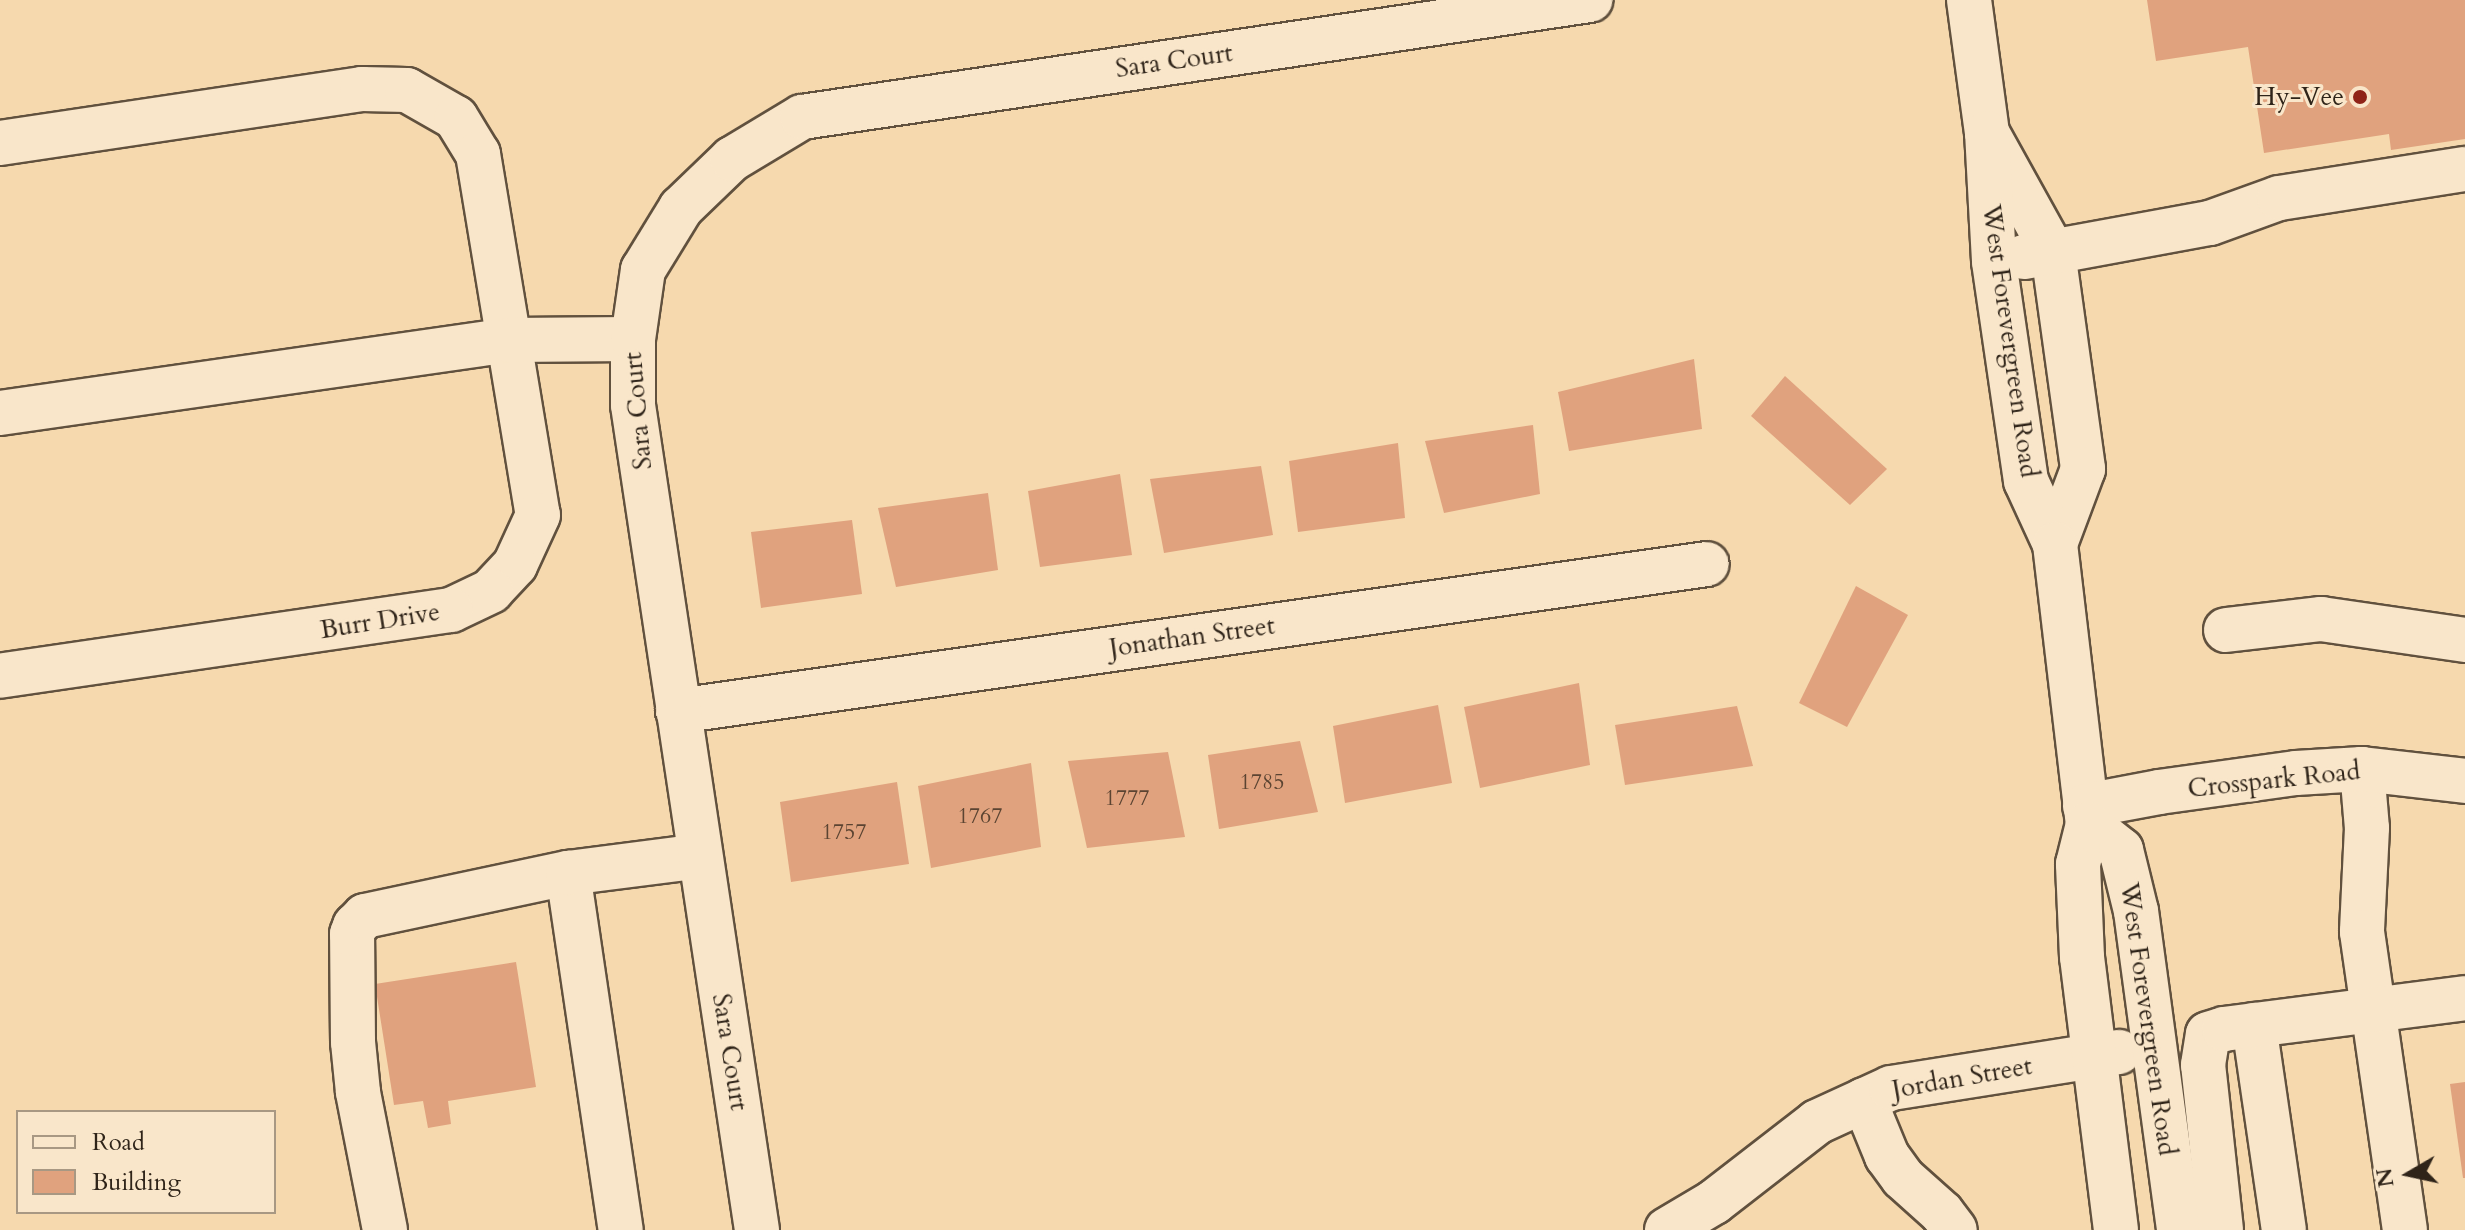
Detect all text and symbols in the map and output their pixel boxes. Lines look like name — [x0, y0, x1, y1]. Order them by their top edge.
street label: Sara Court — [1113, 37, 1235, 85]
place label: Hy-Vee — [2254, 81, 2344, 113]
marker: Hy-Vee — [2351, 88, 2369, 106]
street label: West Forevergreen Road — [1975, 202, 2045, 480]
street label: Sara Court — [617, 351, 659, 471]
street label: Burr Drive — [318, 596, 442, 646]
street label: Jonathan Street — [1107, 610, 1277, 664]
street label: Crosspark Road — [2186, 755, 2362, 805]
house number: 1785 — [1239, 770, 1285, 796]
house number: 1777 — [1104, 786, 1150, 812]
house number: 1767 — [957, 804, 1003, 830]
house number: 1757 — [821, 820, 867, 846]
street label: West Forevergreen Road — [2113, 880, 2183, 1158]
street label: Sara Court — [705, 991, 755, 1113]
street label: Jordan Street — [1890, 1050, 2034, 1106]
legend — [16, 1110, 276, 1214]
text: Road — [92, 1126, 145, 1159]
north arrow — [2369, 1134, 2449, 1214]
text: Building — [92, 1166, 181, 1199]
text: N — [2369, 1166, 2402, 1190]

